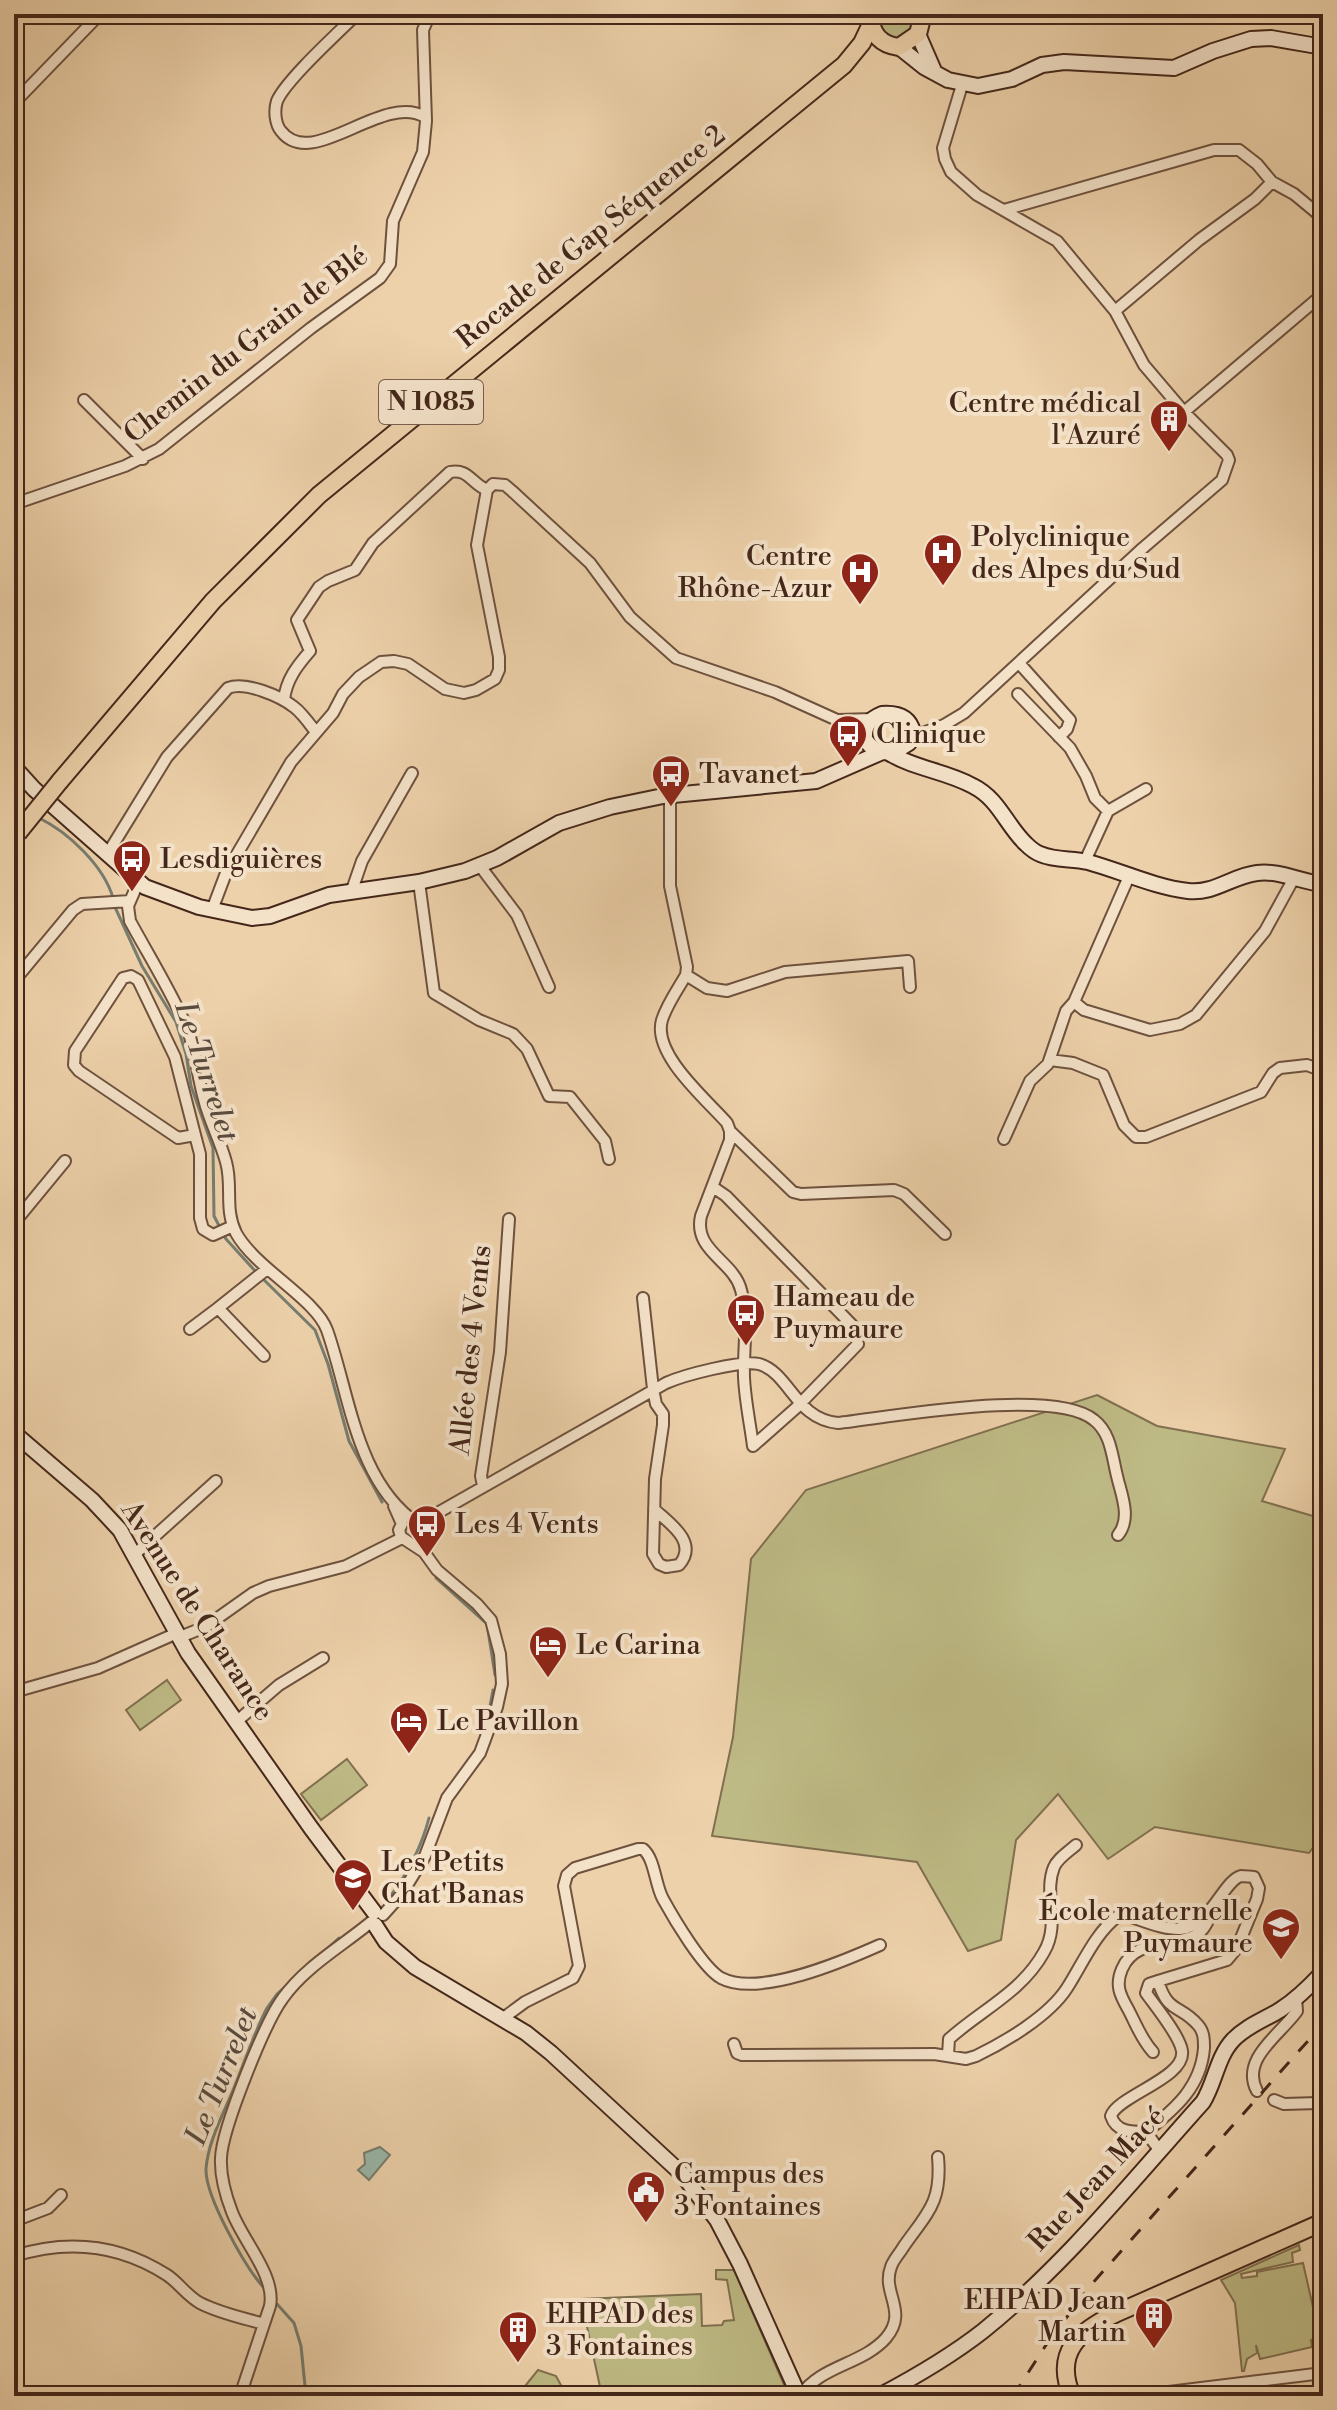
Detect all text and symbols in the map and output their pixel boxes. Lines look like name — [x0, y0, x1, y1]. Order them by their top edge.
street label: Rocade de Gap Séquence 2 — [449, 118, 733, 356]
street label: Chemin du Grain de Blé — [117, 239, 375, 451]
road number: N 1085 — [379, 380, 483, 424]
place label: Centre médical l'Azuré — [949, 386, 1141, 453]
building icon: Centre médical l'Azuré — [1148, 398, 1190, 453]
place label: Polyclinique des Alpes du Sud — [971, 520, 1181, 587]
hospital icon: Polyclinique des Alpes du Sud — [922, 532, 964, 587]
place label: Centre Rhône-Azur — [678, 539, 832, 606]
hospital icon: Centre Rhône-Azur — [839, 551, 881, 606]
bus stop icon: Clinique — [827, 713, 869, 768]
place label: Clinique — [876, 717, 986, 752]
bus stop icon: Tavanet — [650, 753, 692, 808]
place label: Tavanet — [699, 757, 800, 792]
bus stop icon: Lesdiguières — [111, 838, 153, 893]
place label: Lesdiguières — [160, 842, 322, 877]
water label: Le Turrelet — [165, 996, 247, 1148]
street label: Allée des 4 Vents — [442, 1243, 499, 1458]
place label: Hameau de Puymaure — [774, 1280, 915, 1347]
bus stop icon: Hameau de Puymaure — [725, 1292, 767, 1347]
street label: Avenue de Charance — [112, 1494, 281, 1728]
bus stop icon: Les 4 Vents — [406, 1503, 448, 1558]
place label: Les 4 Vents — [455, 1507, 599, 1542]
hotel icon: Le Carina — [527, 1624, 569, 1679]
place label: Le Carina — [576, 1628, 701, 1663]
hotel icon: Le Pavillon — [388, 1700, 430, 1755]
place label: Le Pavillon — [437, 1704, 580, 1739]
place label: Les Petits Chat'Banas — [381, 1845, 524, 1912]
school or university icon: Les Petits Chat'Banas — [332, 1857, 374, 1912]
place label: École maternelle Puymaure — [1039, 1892, 1253, 1961]
school or university icon: École maternelle Puymaure — [1260, 1906, 1302, 1961]
water label: Le Turrelet — [177, 2001, 267, 2151]
street label: Rue Jean Macé — [1021, 2099, 1173, 2259]
place label: Campus des 3 Fontaines — [674, 2157, 824, 2224]
public building icon: Campus des 3 Fontaines — [625, 2169, 667, 2224]
place label: EHPAD Jean Martin — [964, 2283, 1126, 2350]
building icon: EHPAD Jean Martin — [1133, 2295, 1175, 2350]
place label: EHPAD des 3 Fontaines — [546, 2297, 693, 2364]
building icon: EHPAD des 3 Fontaines — [497, 2309, 539, 2364]

